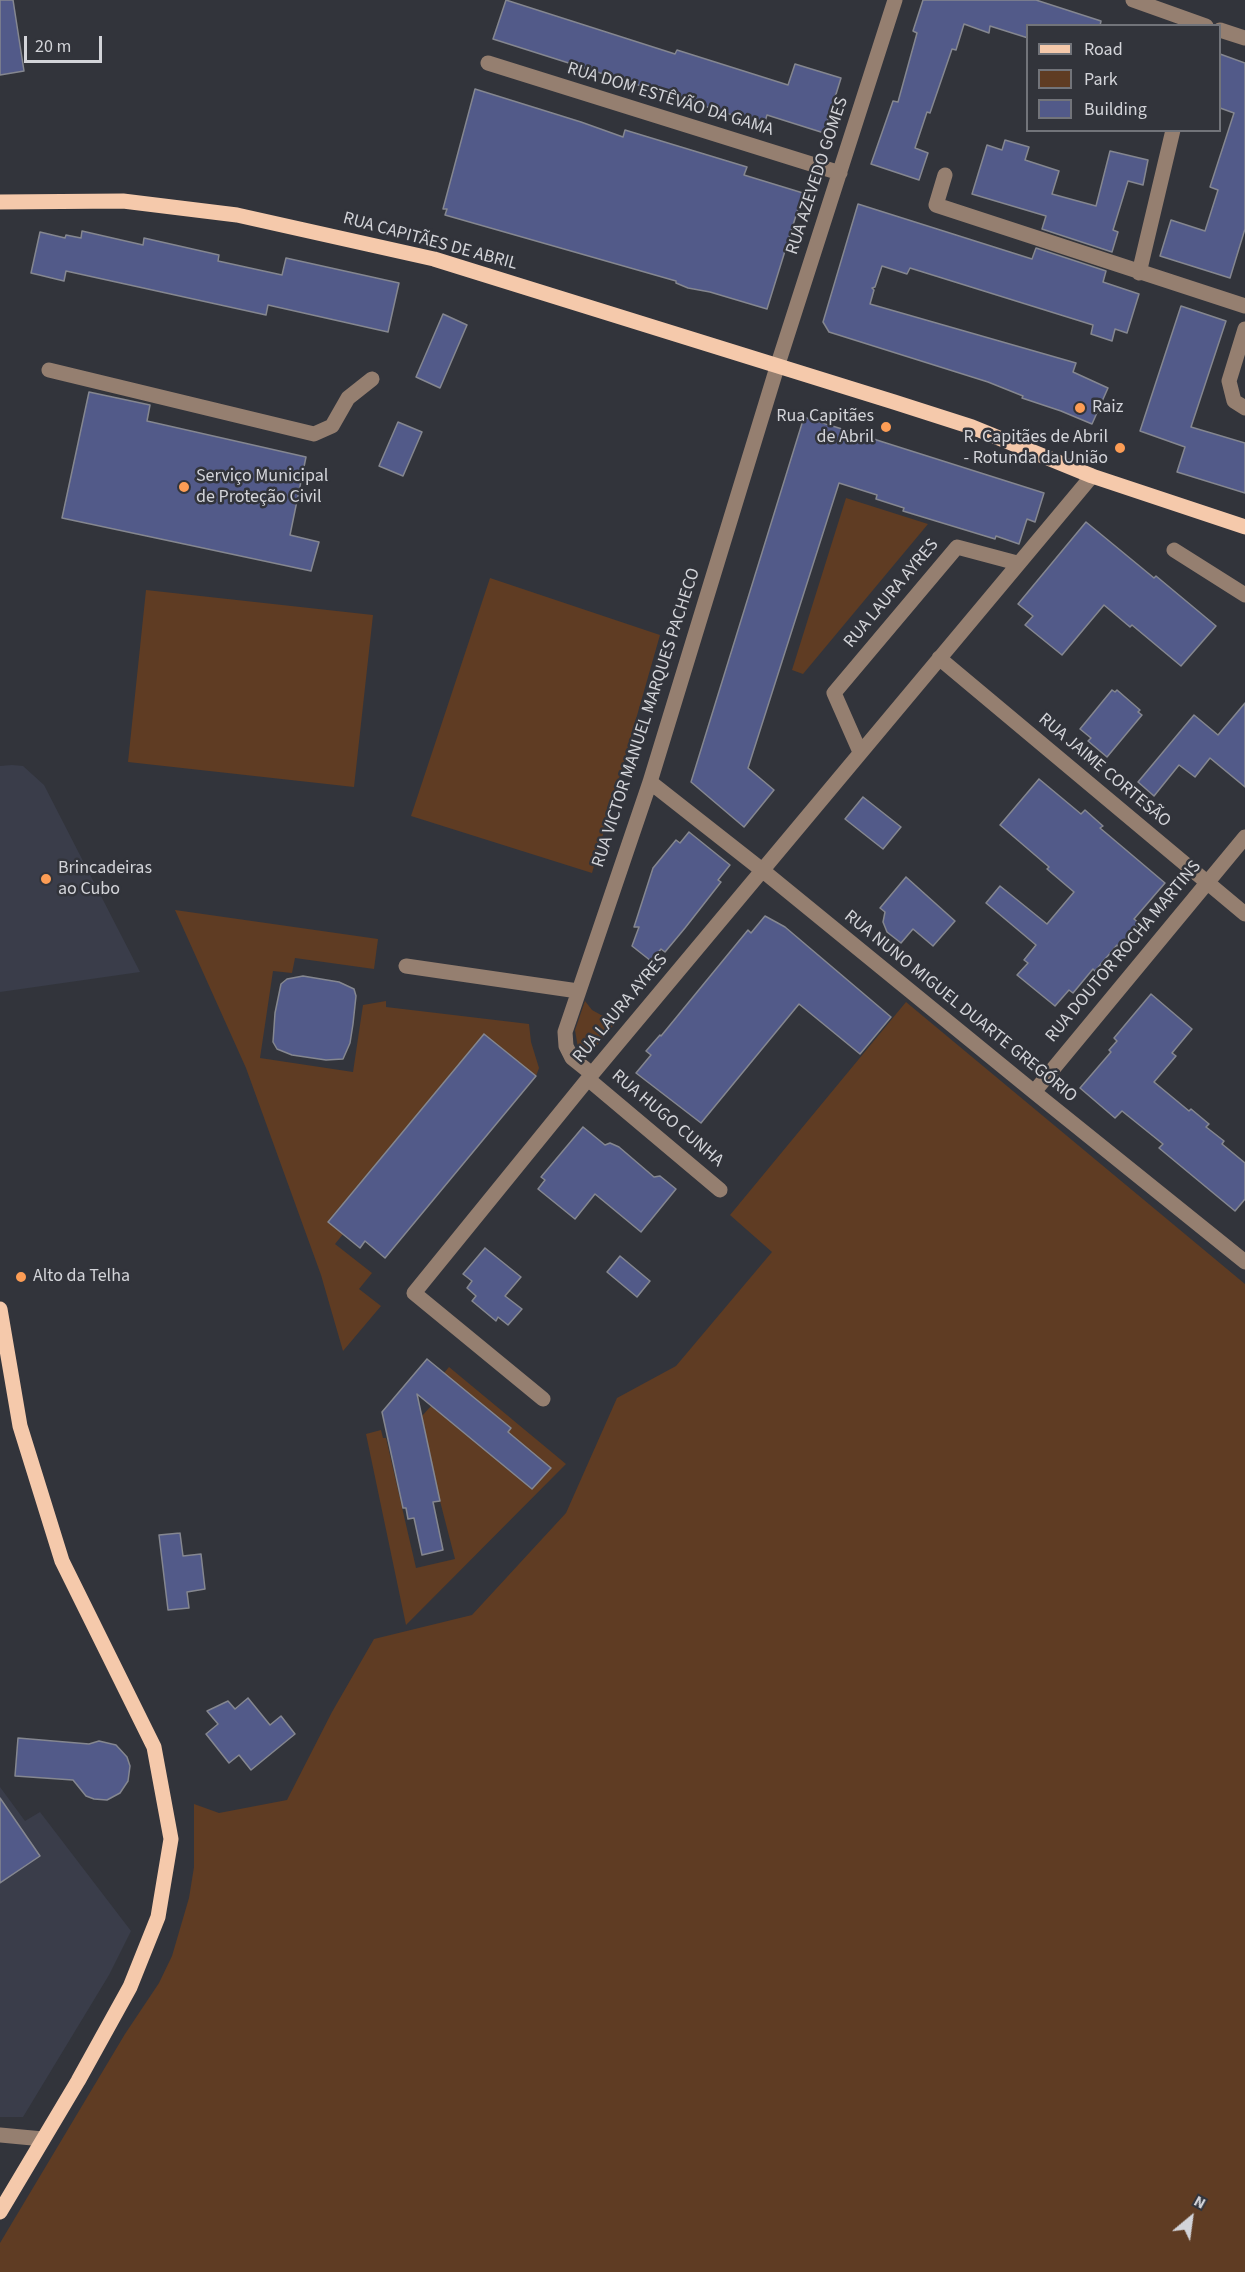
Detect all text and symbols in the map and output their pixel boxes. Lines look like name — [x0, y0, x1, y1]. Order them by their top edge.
scale bar — [27, 24, 105, 62]
legend — [1026, 24, 1221, 132]
text: 20 m — [35, 34, 71, 59]
text: Road — [1084, 37, 1123, 62]
street label: RUA DOM ESTÊVÃO DA GAMA — [564, 58, 776, 142]
text: Park — [1084, 67, 1118, 92]
street label: RUA AZEVEDO GOMES — [782, 94, 854, 258]
text: Building — [1084, 97, 1147, 122]
street label: RUA CAPITÃES DE ABRIL — [340, 208, 520, 276]
place label: Raiz — [1092, 397, 1123, 419]
marker: Raiz — [1073, 401, 1087, 415]
place label: Rua Capitães de Abril — [776, 406, 874, 448]
marker: Rua Capitães de Abril — [879, 420, 893, 434]
place label: R. Capitães de Abril - Rotunda da União — [964, 427, 1108, 470]
marker: R. Capitães de Abril - Rotunda da União — [1113, 441, 1127, 455]
place label: Serviço Municipal de Proteção Civil — [196, 466, 328, 508]
marker: Serviço Municipal de Proteção Civil — [177, 480, 191, 494]
street label: RUA LAURA AYRES — [840, 535, 944, 653]
street label: RUA VICTOR MANUEL MARQUES PACHECO — [588, 566, 706, 870]
street label: RUA JAIME CORTESÃO — [1033, 709, 1175, 833]
street label: RUA DOUTOR ROCHA MARTINS — [1042, 857, 1206, 1047]
place label: Brincadeiras ao Cubo — [58, 858, 152, 900]
marker: Brincadeiras ao Cubo — [39, 872, 53, 886]
street label: RUA NUNO MIGUEL DUARTE GREGÓRIO — [839, 906, 1081, 1108]
street label: RUA LAURA AYRES — [569, 950, 673, 1068]
street label: RUA HUGO CUNHA — [607, 1066, 727, 1172]
place label: Alto da Telha — [33, 1266, 130, 1288]
marker: Alto da Telha — [14, 1270, 28, 1284]
north arrow — [1161, 2188, 1221, 2248]
text: N — [1190, 2190, 1210, 2214]

